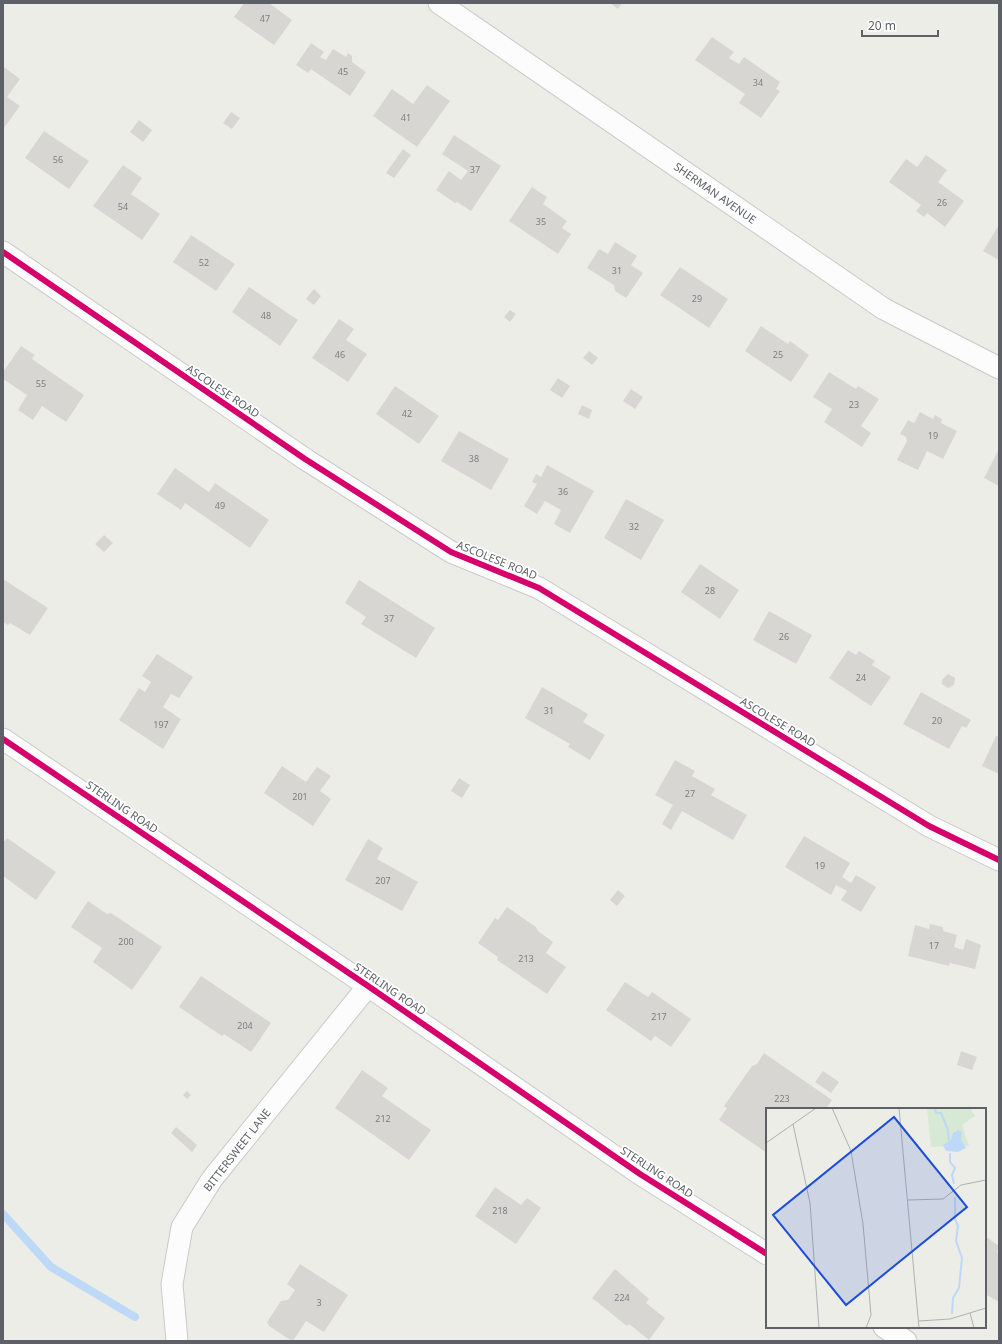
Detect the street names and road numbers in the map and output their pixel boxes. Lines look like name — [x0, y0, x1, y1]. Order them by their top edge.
street label: SHERMAN AVENUE — [671, 159, 759, 227]
street label: ASCOLESE ROAD — [184, 360, 263, 421]
street label: ASCOLESE ROAD — [455, 537, 540, 583]
street label: ASCOLESE ROAD — [738, 693, 819, 750]
street label: STERLING ROAD — [83, 777, 161, 836]
street label: STERLING ROAD — [351, 959, 429, 1018]
street label: BITTERSWEET LANE — [200, 1105, 274, 1194]
street label: STERLING ROAD — [618, 1142, 697, 1201]

